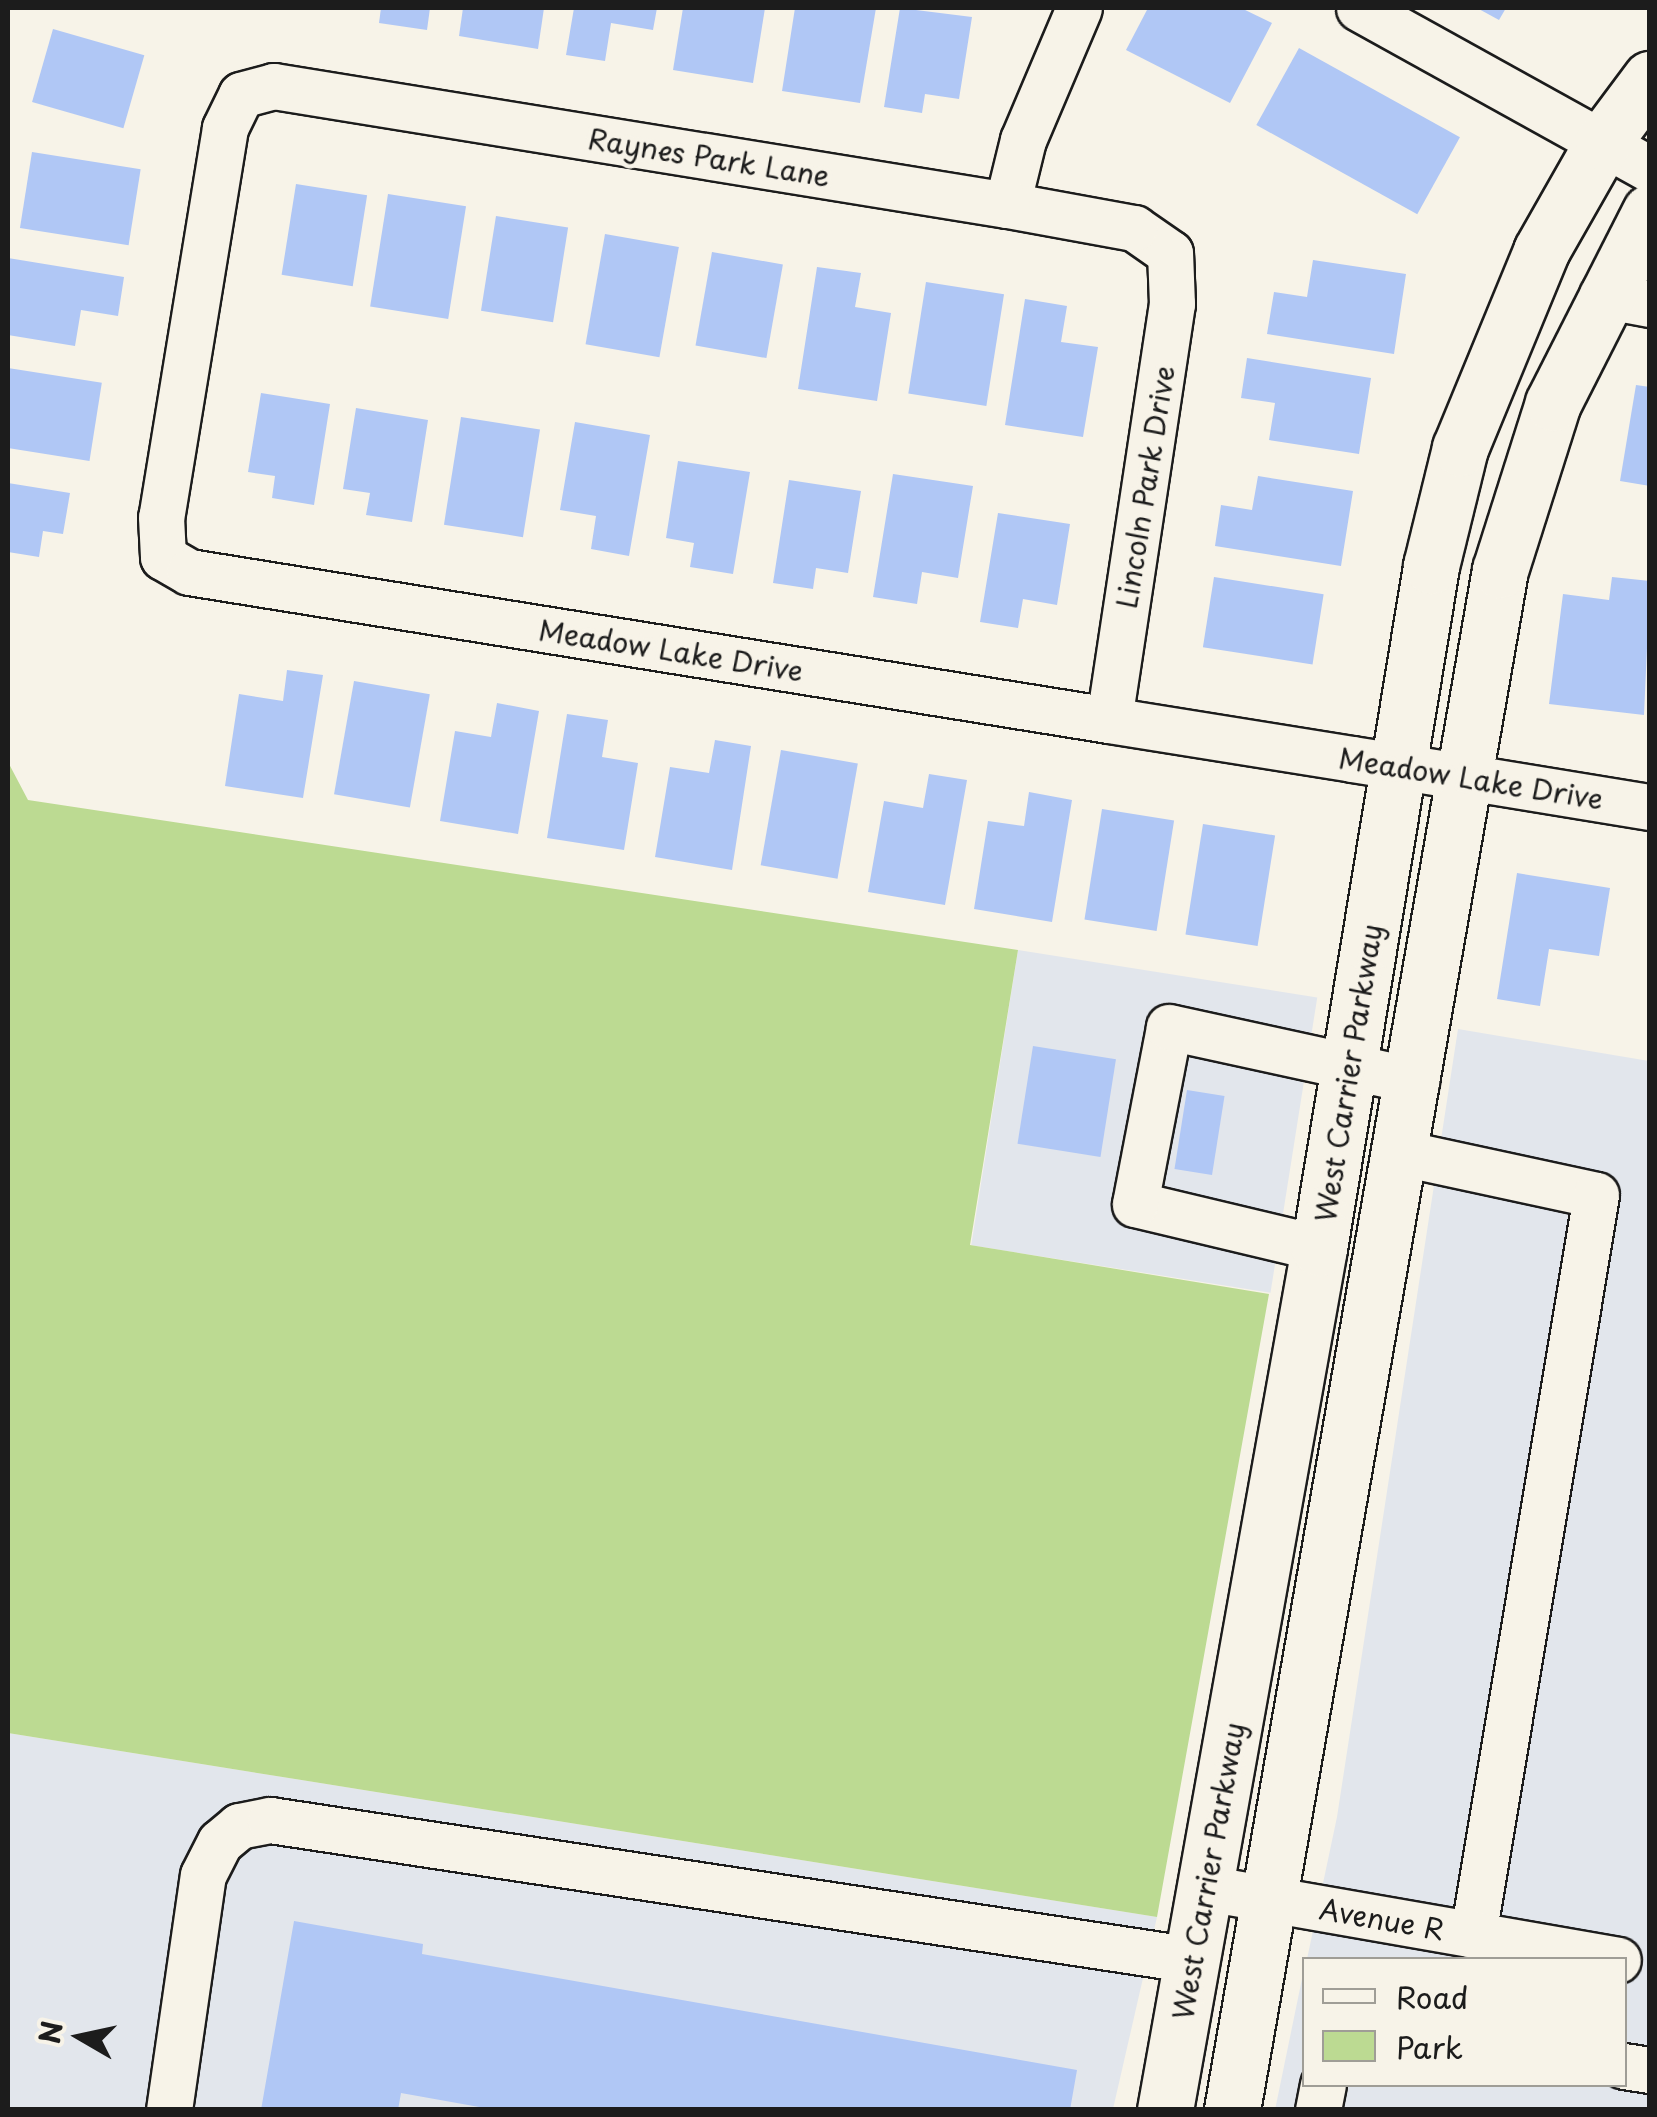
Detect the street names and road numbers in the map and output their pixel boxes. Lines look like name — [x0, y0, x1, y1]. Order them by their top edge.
street label: Raynes Park Lane — [586, 121, 832, 193]
street label: Lincoln Park Drive — [1109, 363, 1181, 611]
street label: Meadow Lake Drive — [537, 613, 805, 687]
street label: Meadow Lake Drive — [1337, 741, 1605, 815]
street label: West Carrier Parkway — [1308, 922, 1388, 1224]
street label: West Carrier Parkway — [1165, 1720, 1251, 2022]
street label: Avenue R — [1317, 1892, 1447, 1946]

